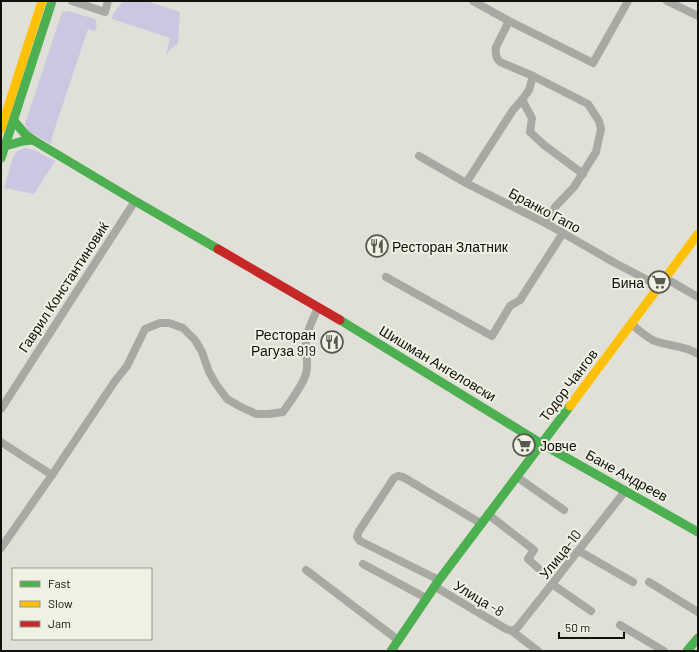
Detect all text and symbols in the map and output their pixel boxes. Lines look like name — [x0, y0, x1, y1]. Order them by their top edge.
street label: Бранко Гапо — [506, 184, 584, 236]
street label: Гаврил Константиновиќ — [14, 218, 112, 355]
restaurant icon: Ресторан Златник — [364, 233, 390, 259]
place label: Ресторан Златник — [392, 238, 509, 255]
supermarket icon: Бина — [646, 269, 672, 295]
place label: Бина — [611, 274, 644, 291]
street label: Шишман Ангеловски — [376, 321, 500, 405]
place label: Ресторан Рагуза 919 — [251, 326, 316, 359]
restaurant icon: Ресторан Рагуза 919 — [319, 329, 345, 355]
street label: Тодор Чангов — [535, 345, 601, 425]
supermarket icon: Јовче — [511, 432, 537, 458]
place label: Јовче — [540, 437, 577, 454]
street label: Бане Андреев — [583, 445, 671, 505]
street label: Улица-10 — [535, 526, 585, 582]
legend — [12, 568, 152, 640]
text: Fast — [48, 576, 71, 590]
street label: Улица -8 — [451, 576, 507, 620]
text: Slow — [48, 596, 73, 610]
scale bar — [559, 614, 624, 640]
text: Jam — [48, 616, 71, 630]
text: 50 m — [565, 620, 590, 634]

